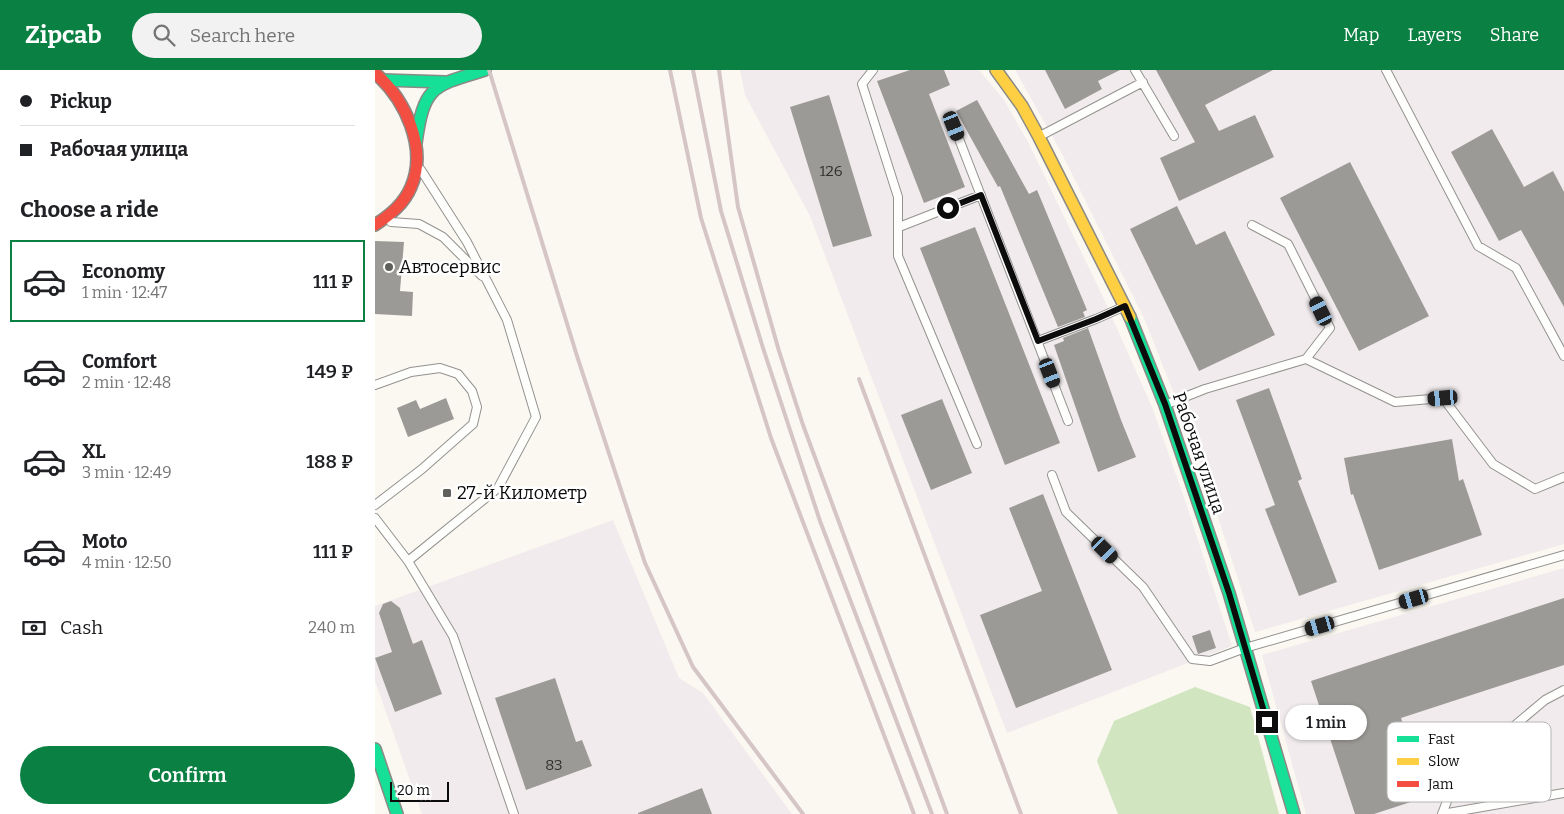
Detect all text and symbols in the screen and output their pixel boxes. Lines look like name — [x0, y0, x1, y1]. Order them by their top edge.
search box — [132, 13, 482, 58]
text: Zipcab — [25, 21, 102, 49]
icon: search — [150, 21, 178, 49]
text: Search here — [190, 24, 295, 47]
text: Map — [1343, 24, 1379, 46]
text: Layers — [1407, 24, 1462, 46]
text: Share — [1490, 24, 1539, 46]
text: Pickup — [50, 90, 112, 113]
car — [941, 109, 966, 143]
text: Рабочая улица — [50, 138, 188, 161]
house number: 126 — [819, 162, 843, 180]
text: Choose a ride — [20, 196, 159, 223]
route start — [937, 197, 959, 219]
place label: Автосервис — [399, 256, 501, 278]
icon: car — [22, 259, 67, 304]
text: Economy — [82, 260, 165, 283]
marker: Автосервис — [383, 261, 395, 273]
text: 111 ₽ — [313, 270, 353, 293]
text: 1 min · 12:47 — [82, 283, 167, 302]
car — [1307, 294, 1334, 328]
icon: car — [22, 349, 67, 394]
text: Comfort — [82, 350, 157, 373]
car — [1037, 356, 1062, 390]
text: 149 ₽ — [306, 360, 353, 383]
text: 2 min · 12:48 — [82, 373, 171, 392]
street label: Рабочая улица — [1168, 389, 1230, 517]
car — [1427, 389, 1458, 407]
icon: car — [22, 439, 67, 484]
text: XL — [82, 440, 106, 463]
text: 188 ₽ — [306, 450, 353, 473]
text: 3 min · 12:49 — [82, 463, 172, 482]
place label: 27-й Километр — [457, 482, 587, 504]
marker: 27-й Километр — [441, 487, 453, 499]
icon: car — [22, 529, 67, 574]
text: Moto — [82, 530, 128, 553]
car — [1089, 534, 1120, 566]
text: 111 ₽ — [313, 540, 353, 563]
text: 4 min · 12:50 — [82, 553, 172, 572]
car — [1397, 588, 1430, 610]
icon: cash — [20, 614, 48, 642]
car — [1303, 615, 1336, 637]
text: Cash — [60, 616, 103, 639]
text: 240 m — [308, 618, 355, 637]
callout: 1 min — [1285, 704, 1367, 740]
route end — [1256, 711, 1278, 733]
text: 1 min — [1306, 713, 1346, 732]
legend — [1387, 722, 1551, 802]
text: Fast — [1428, 731, 1455, 748]
button: Confirm — [20, 746, 355, 804]
text: Slow — [1428, 753, 1460, 770]
house number: 83 — [545, 756, 563, 774]
text: Jam — [1427, 776, 1454, 793]
scale bar — [390, 779, 449, 802]
text: 20 m — [397, 782, 430, 799]

